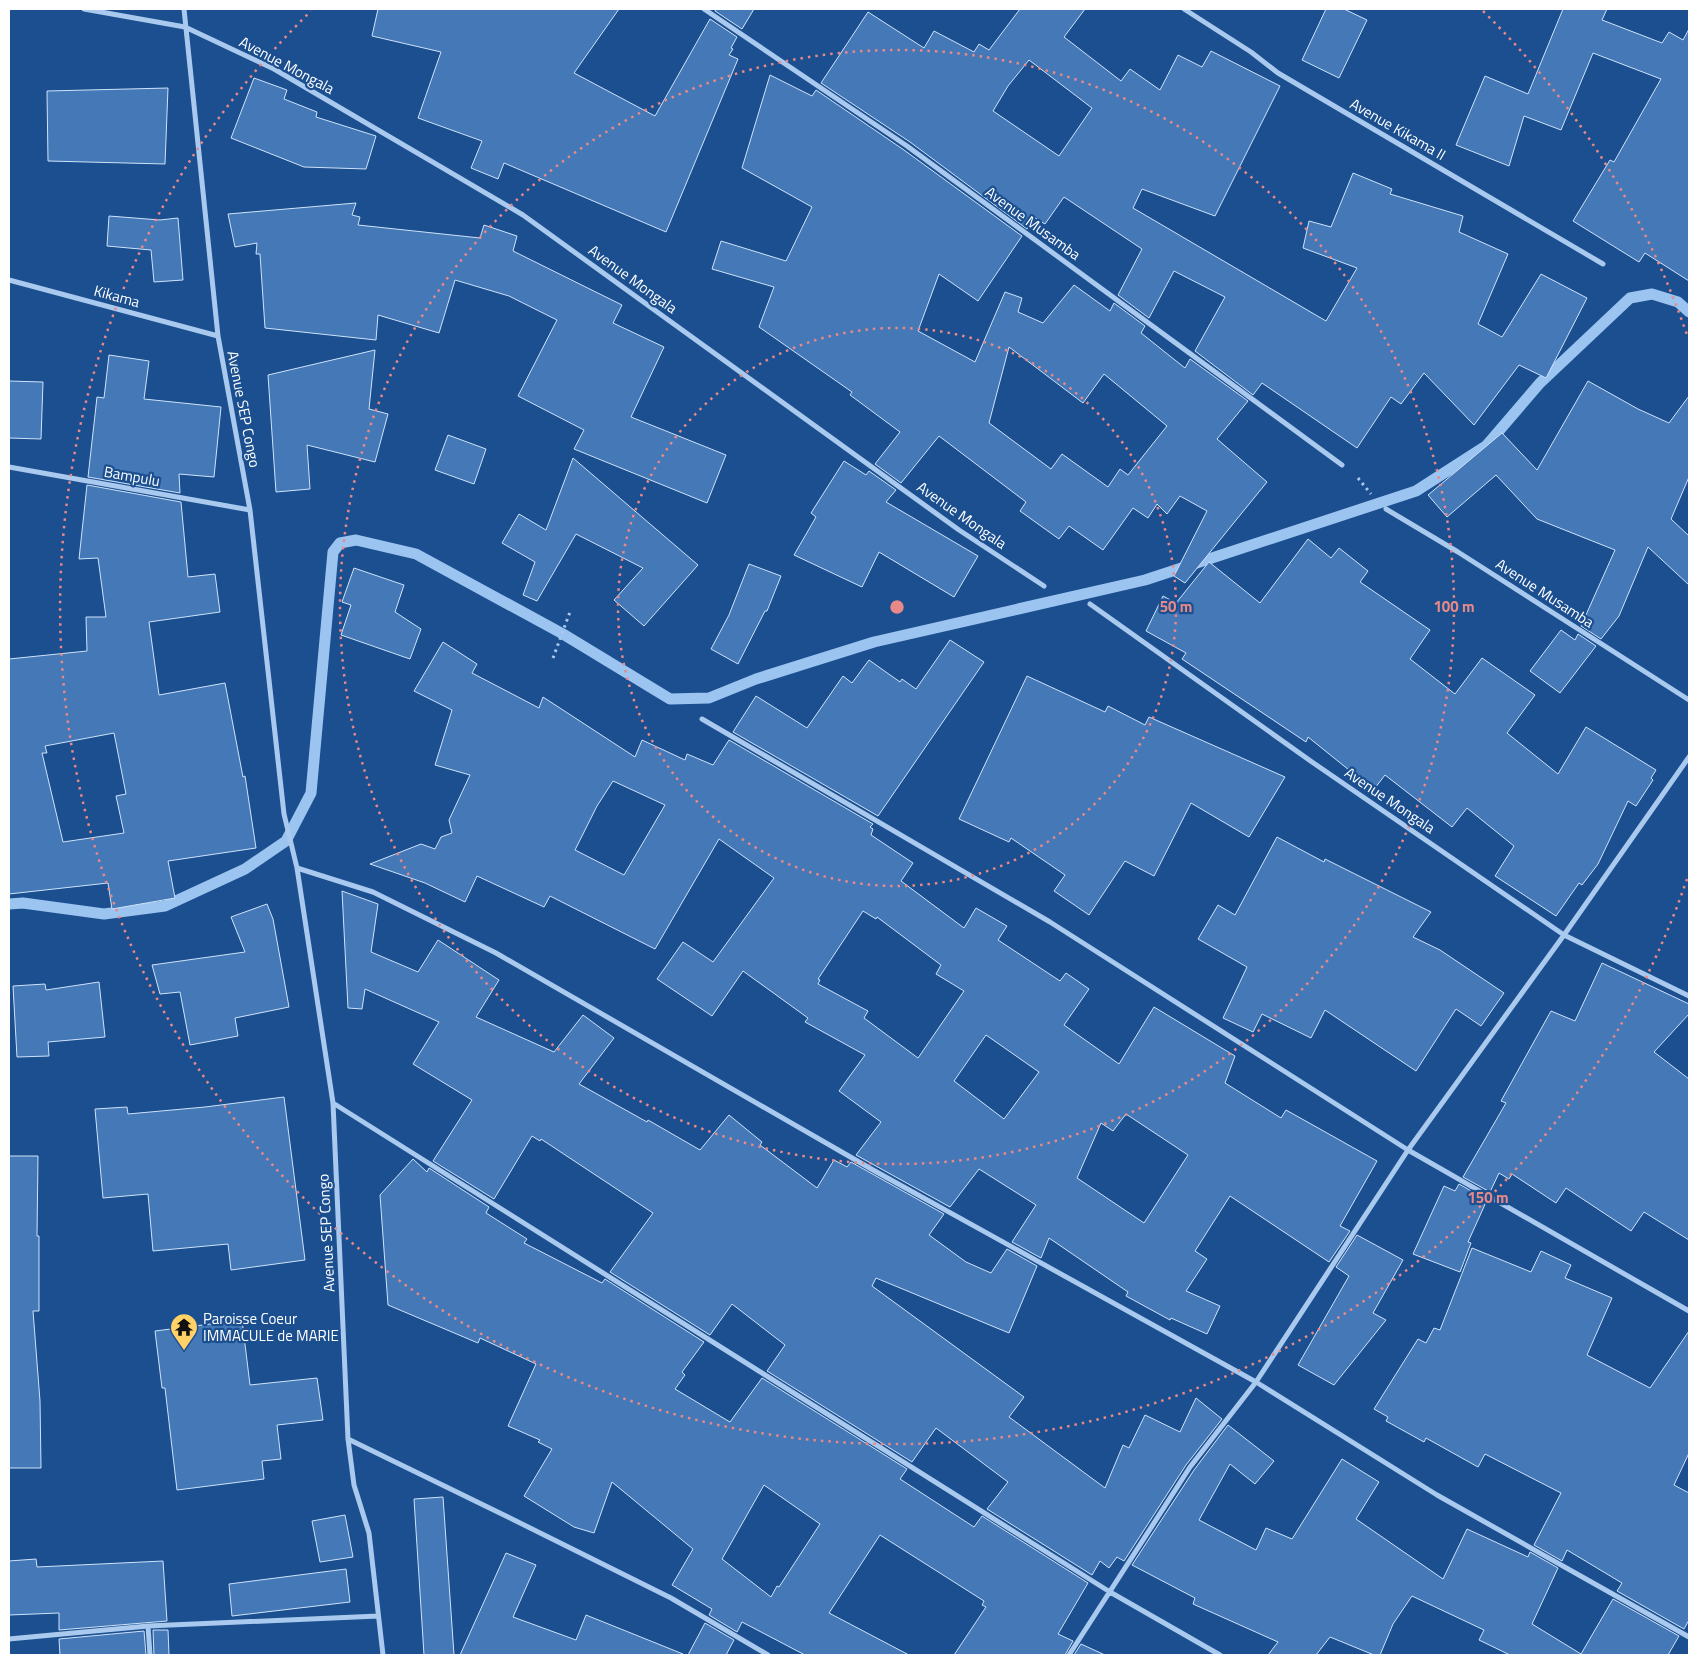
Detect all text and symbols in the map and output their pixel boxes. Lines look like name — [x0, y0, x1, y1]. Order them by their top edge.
street label: Avenue Mongala — [235, 30, 339, 100]
street label: Avenue Kikama II — [1346, 92, 1450, 166]
street label: Avenue Musamba — [980, 180, 1086, 266]
street label: Avenue Mongala — [584, 239, 683, 319]
street label: Kikama — [92, 279, 143, 313]
street label: Avenue SEP Congo — [221, 349, 267, 469]
street label: Bampulu — [102, 460, 162, 492]
street label: Avenue Mongala — [912, 475, 1012, 555]
street label: Avenue Musamba — [1491, 553, 1599, 634]
text: 50 m — [1160, 595, 1192, 618]
text: 100 m — [1433, 595, 1475, 618]
centre of rings — [888, 598, 906, 616]
street label: Avenue Mongala — [1340, 761, 1440, 839]
street label: Avenue SEP Congo — [311, 1173, 341, 1293]
text: 150 m — [1467, 1186, 1509, 1209]
place label: Paroisse Coeur IMMACULE de MARIE — [203, 1307, 339, 1347]
temple icon: Paroisse Coeur IMMACULE de MARIE — [169, 1312, 199, 1351]

